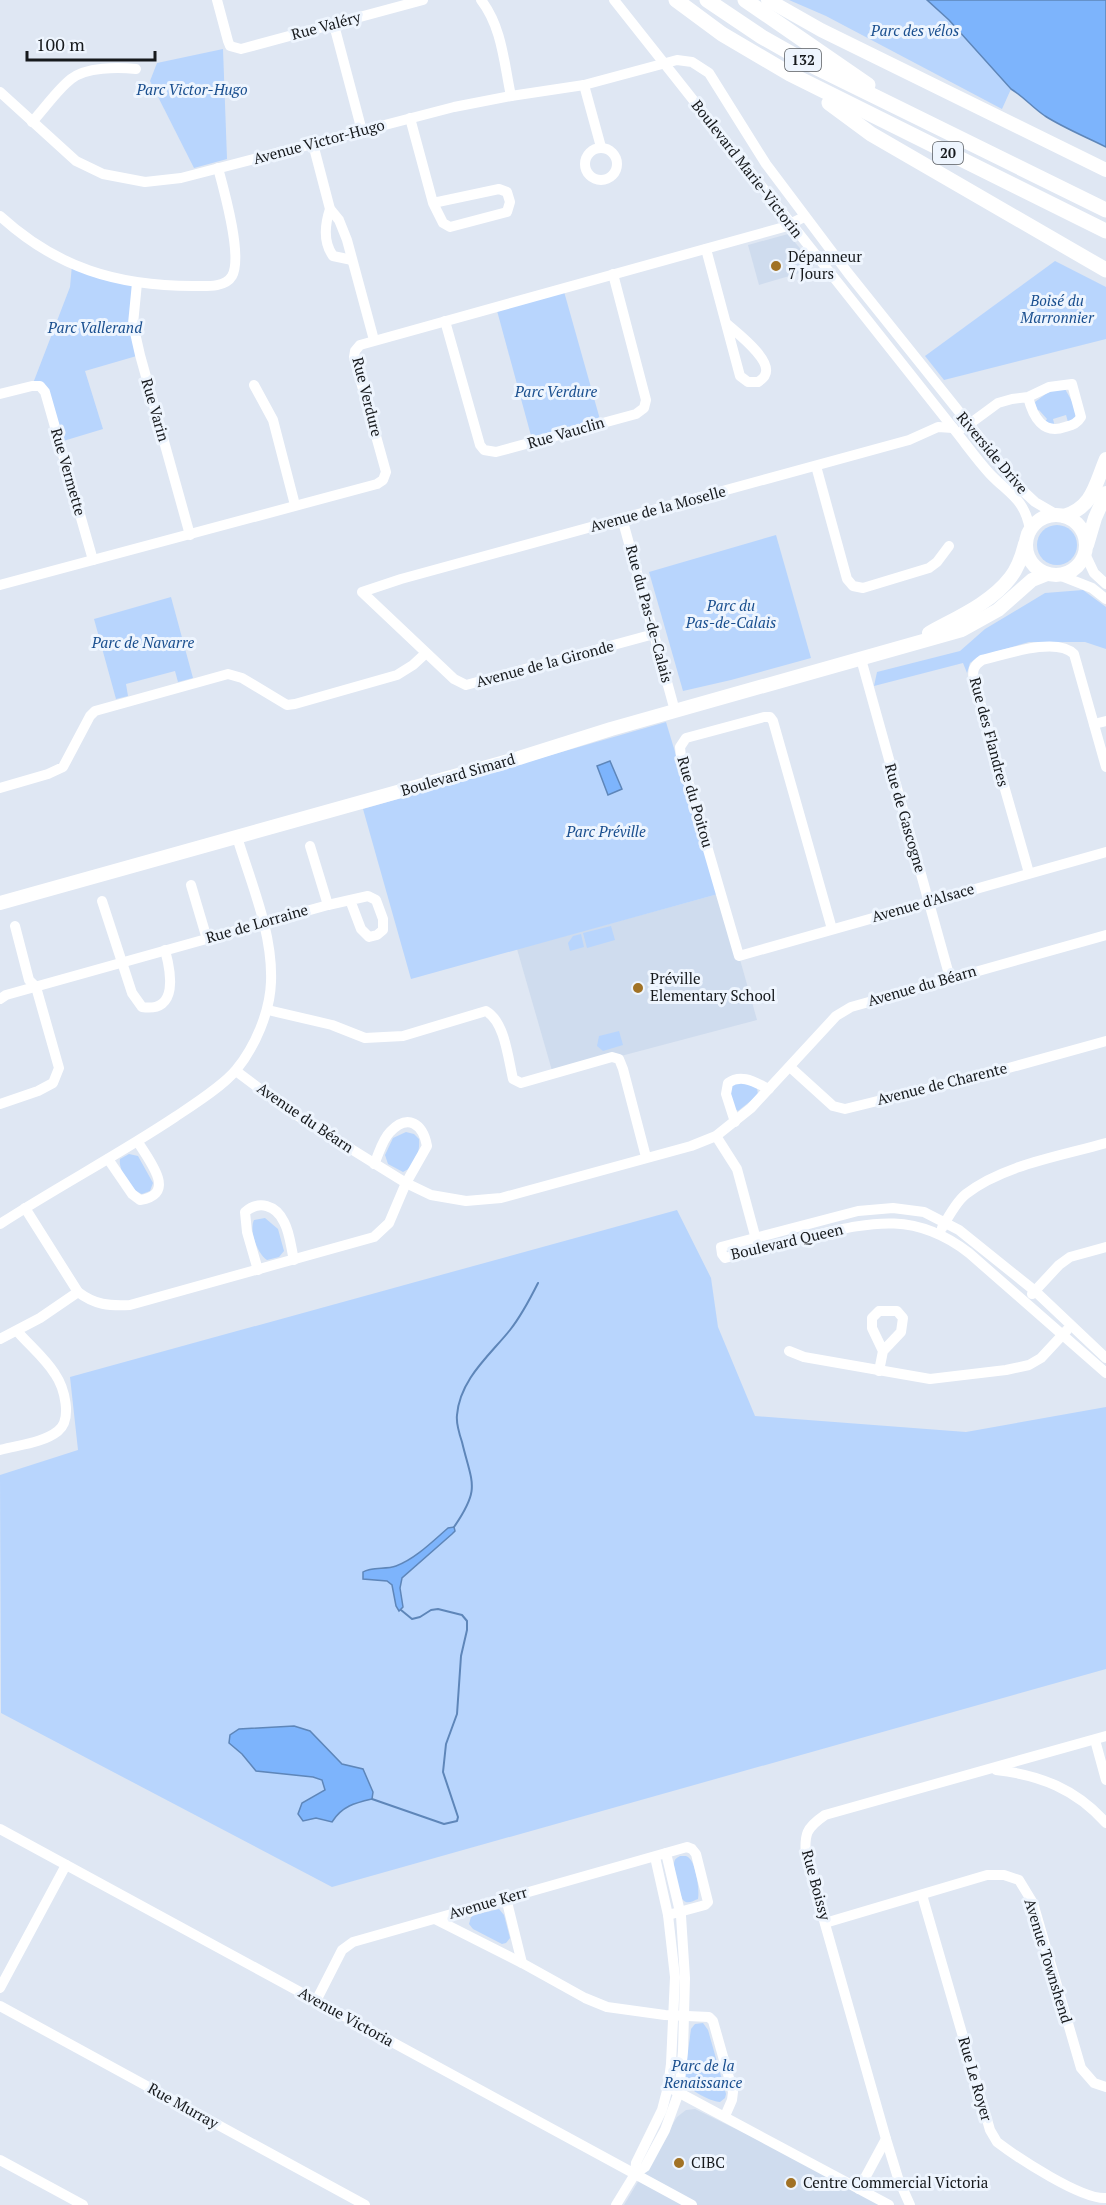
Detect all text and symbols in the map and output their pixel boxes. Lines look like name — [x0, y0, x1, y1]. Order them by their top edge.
street label: Rue Valéry — [289, 6, 363, 44]
park label: Parc des vélos — [870, 20, 959, 40]
scale bar — [27, 24, 154, 62]
text: 100 m — [36, 32, 85, 56]
road number: 132 — [785, 49, 821, 71]
park label: Parc Victor-Hugo — [135, 79, 248, 99]
street label: Boulevard Marie-Victorin — [688, 95, 808, 241]
street label: Avenue Victor-Hugo — [251, 114, 387, 168]
road number: 20 — [933, 142, 963, 164]
place label: Dépanneur 7 Jours — [788, 246, 862, 283]
marker: Dépanneur 7 Jours — [769, 259, 783, 273]
park label: Boisé du Marronnier — [1019, 290, 1095, 327]
park label: Parc Vallerand — [47, 317, 143, 337]
street label: Rue Verdure — [348, 355, 388, 439]
street label: Rue Varin — [137, 376, 175, 444]
park label: Parc Verdure — [514, 381, 597, 401]
street label: Riverside Drive — [953, 407, 1033, 497]
street label: Rue Vauclin — [525, 412, 607, 453]
street label: Rue Vermette — [47, 426, 91, 518]
street label: Avenue de la Moselle — [588, 480, 728, 536]
street label: Rue du Pas-de-Calais — [622, 543, 678, 685]
park label: Parc du Pas-de-Calais — [685, 595, 776, 632]
park label: Parc de Navarre — [91, 632, 194, 652]
street label: Avenue de la Gironde — [474, 635, 616, 691]
street label: Rue des Flandres — [966, 675, 1014, 789]
street label: Boulevard Simard — [398, 748, 517, 800]
street label: Rue du Poitou — [673, 754, 719, 850]
street label: Rue de Gascogne — [881, 761, 931, 875]
park label: Parc Préville — [565, 821, 646, 841]
street label: Avenue d'Alsace — [869, 878, 976, 926]
street label: Rue de Lorraine — [203, 899, 310, 947]
street label: Avenue du Béarn — [865, 960, 979, 1010]
place label: Préville Elementary School — [650, 968, 776, 1005]
marker: Préville Elementary School — [631, 981, 645, 995]
street label: Avenue de Charente — [875, 1057, 1009, 1109]
street label: Avenue du Béarn — [253, 1077, 358, 1157]
street label: Boulevard Queen — [729, 1218, 845, 1264]
street label: Rue Boissy — [798, 1847, 836, 1922]
street label: Avenue Kerr — [446, 1881, 530, 1923]
street label: Avenue Townshend — [1021, 1896, 1077, 2025]
street label: Avenue Victoria — [295, 1982, 398, 2051]
street label: Rue Le Royer — [954, 2034, 998, 2123]
park label: Parc de la Renaissance — [663, 2055, 742, 2092]
street label: Rue Murray — [145, 2078, 223, 2133]
place label: CIBC — [691, 2152, 725, 2172]
marker: CIBC — [672, 2156, 686, 2170]
place label: Centre Commercial Victoria — [803, 2172, 989, 2192]
marker: Centre Commercial Victoria — [784, 2176, 798, 2190]

